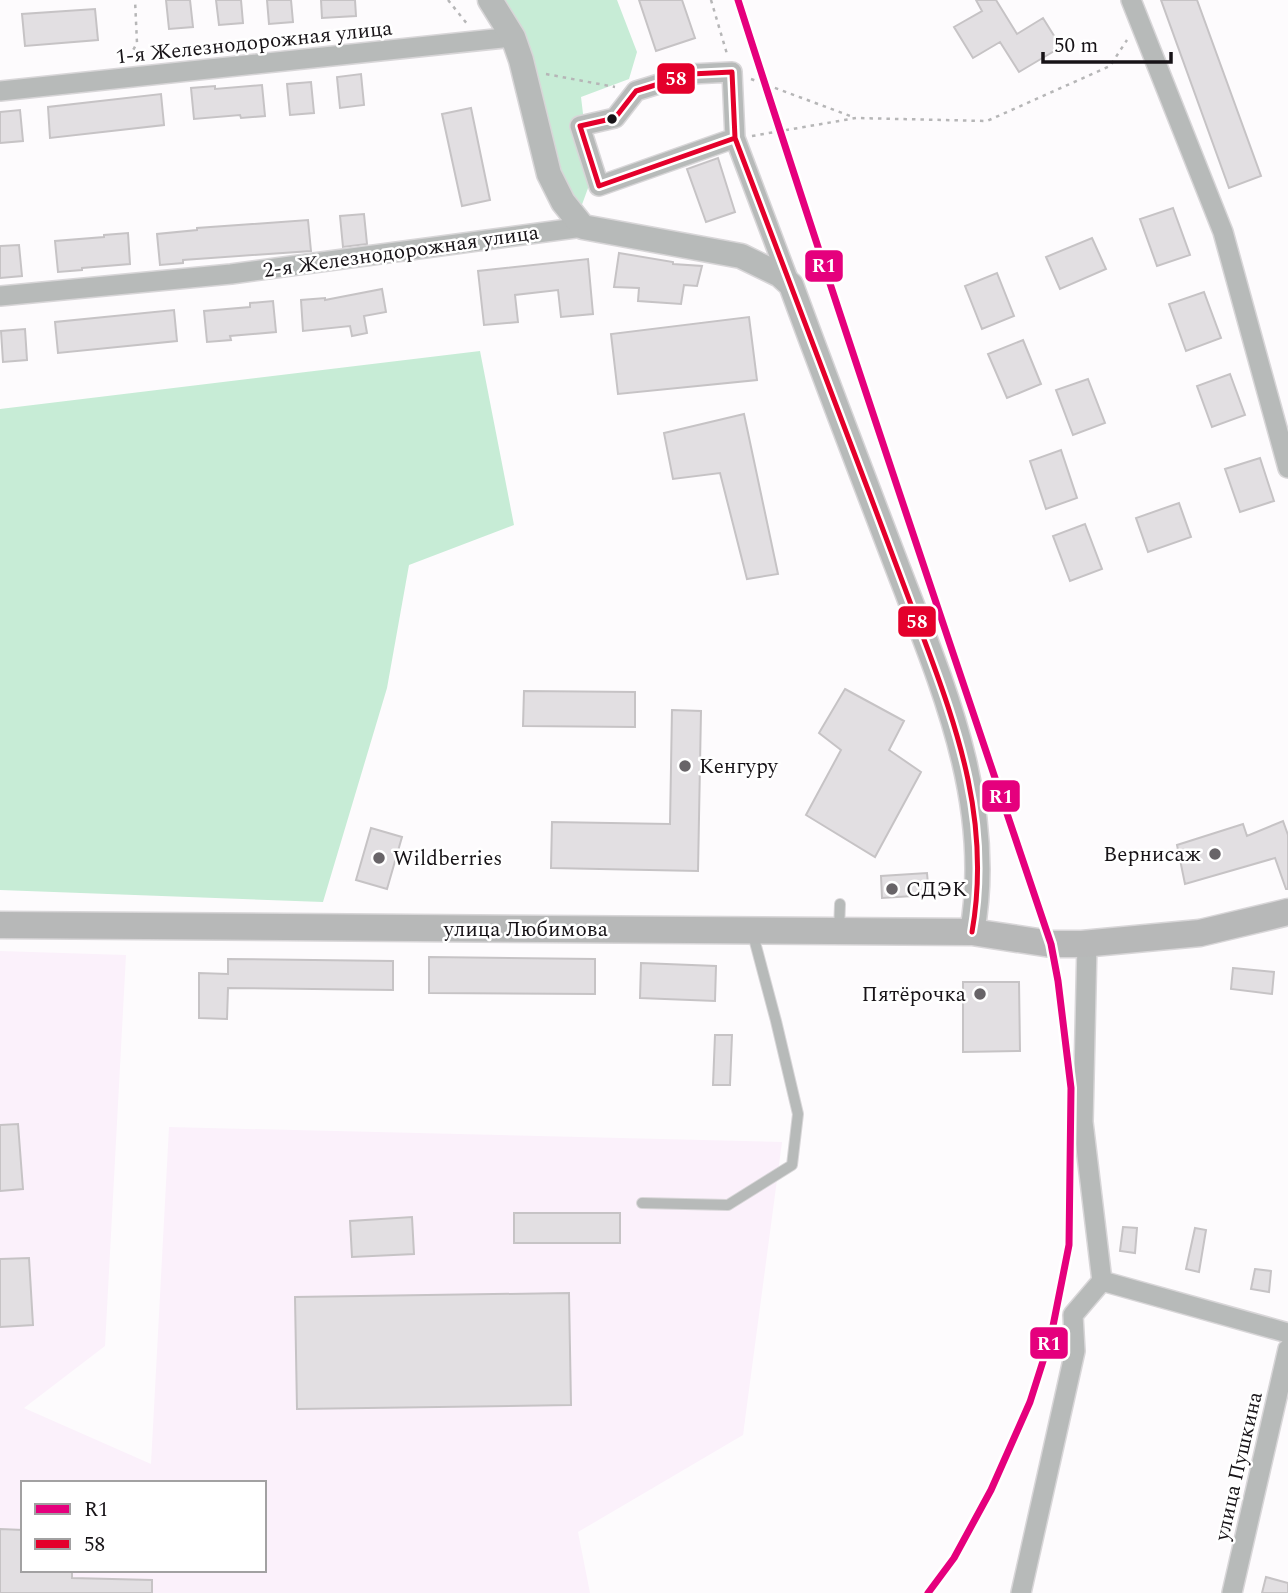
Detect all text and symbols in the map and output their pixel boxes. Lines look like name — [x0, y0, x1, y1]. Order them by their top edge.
street label: 1-я Железнодорожная улица — [114, 12, 395, 73]
scale bar — [1043, 21, 1171, 65]
text: 50 m — [1054, 30, 1098, 62]
line badge: 58 — [656, 62, 696, 95]
text: 58 — [665, 65, 687, 94]
unlabelled marker — [605, 112, 619, 126]
street label: 2-я Железнодорожная улица — [261, 217, 542, 287]
line badge: R1 — [804, 249, 844, 283]
text: R1 — [812, 252, 836, 281]
line badge: 58 — [897, 605, 937, 638]
text: 58 — [906, 608, 928, 637]
place label: Кенгуру — [699, 751, 779, 783]
marker: Кенгуру — [677, 758, 693, 774]
line badge: R1 — [981, 779, 1021, 813]
text: R1 — [989, 783, 1013, 812]
place label: Вернисаж — [1103, 839, 1201, 871]
place label: Wildberries — [393, 843, 502, 875]
marker: Вернисаж — [1207, 846, 1223, 862]
marker: Wildberries — [371, 850, 387, 866]
place label: СДЭК — [906, 874, 967, 906]
marker: СДЭК — [884, 881, 900, 897]
street label: улица Любимова — [443, 914, 609, 946]
place label: Пятёрочка — [861, 979, 967, 1011]
marker: Пятёрочка — [972, 986, 988, 1002]
line badge: R1 — [1029, 1326, 1069, 1360]
text: R1 — [1037, 1330, 1061, 1359]
street label: улица Пушкина — [1206, 1388, 1272, 1545]
legend — [21, 1481, 266, 1572]
text: R1 — [84, 1494, 108, 1526]
text: 58 — [84, 1529, 105, 1561]

